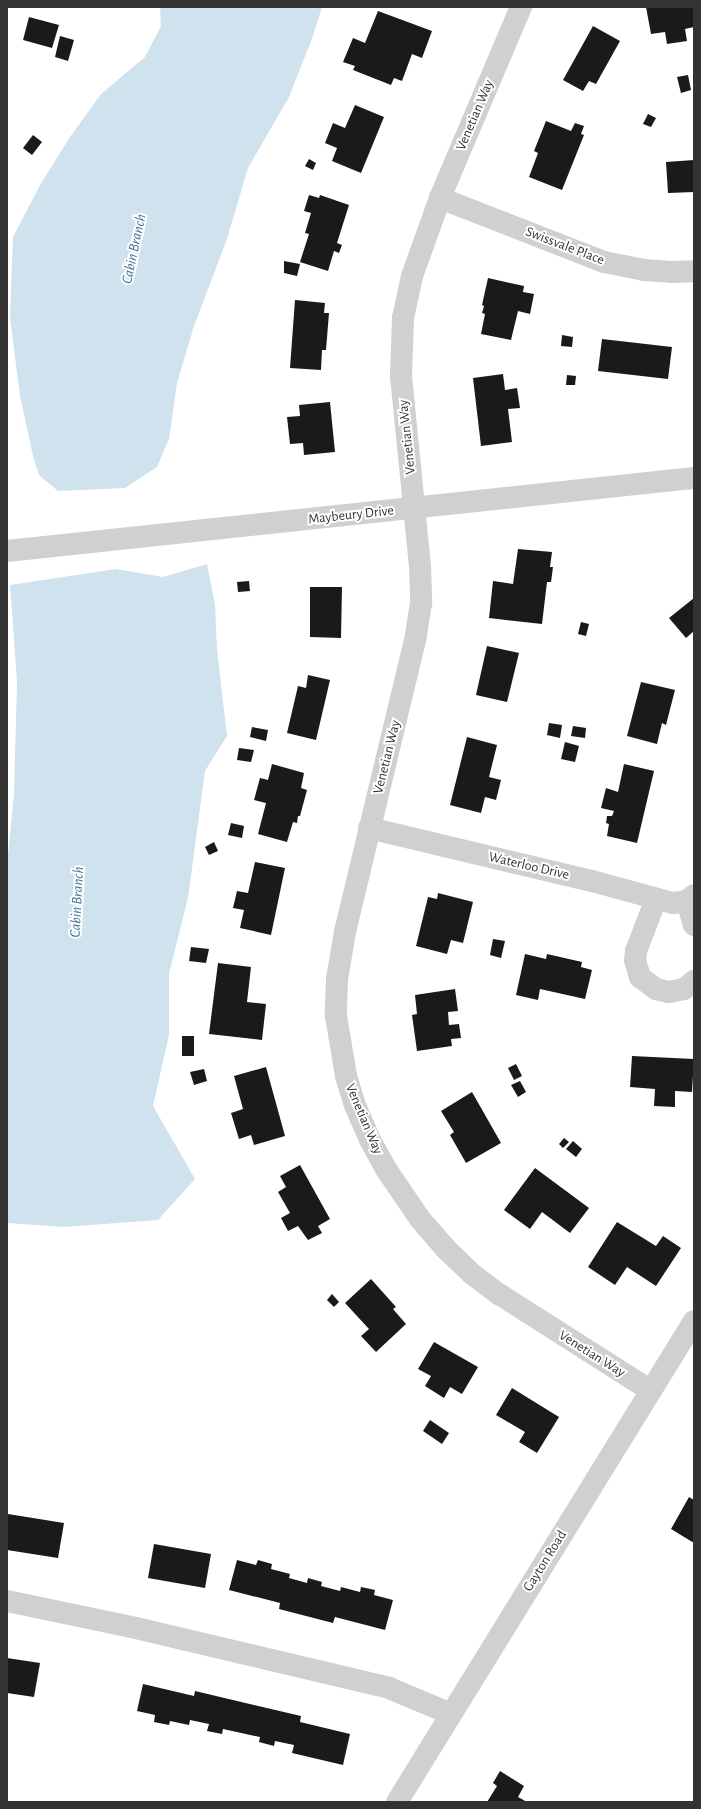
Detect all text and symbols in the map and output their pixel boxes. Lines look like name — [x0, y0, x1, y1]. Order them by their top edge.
street label: Venetian Way — [453, 77, 497, 153]
water label: Cabin Branch — [118, 212, 150, 286]
street label: Swissvale Place — [523, 223, 607, 269]
street label: Venetian Way — [395, 399, 419, 475]
street label: Maybeury Drive — [307, 502, 395, 528]
street label: Venetian Way — [370, 719, 404, 795]
street label: Waterloo Drive — [487, 849, 571, 883]
water label: Cabin Branch — [66, 866, 88, 938]
street label: Venetian Way — [342, 1081, 386, 1157]
street label: Venetian Way — [556, 1327, 628, 1381]
street label: Gayton Road — [520, 1527, 570, 1595]

